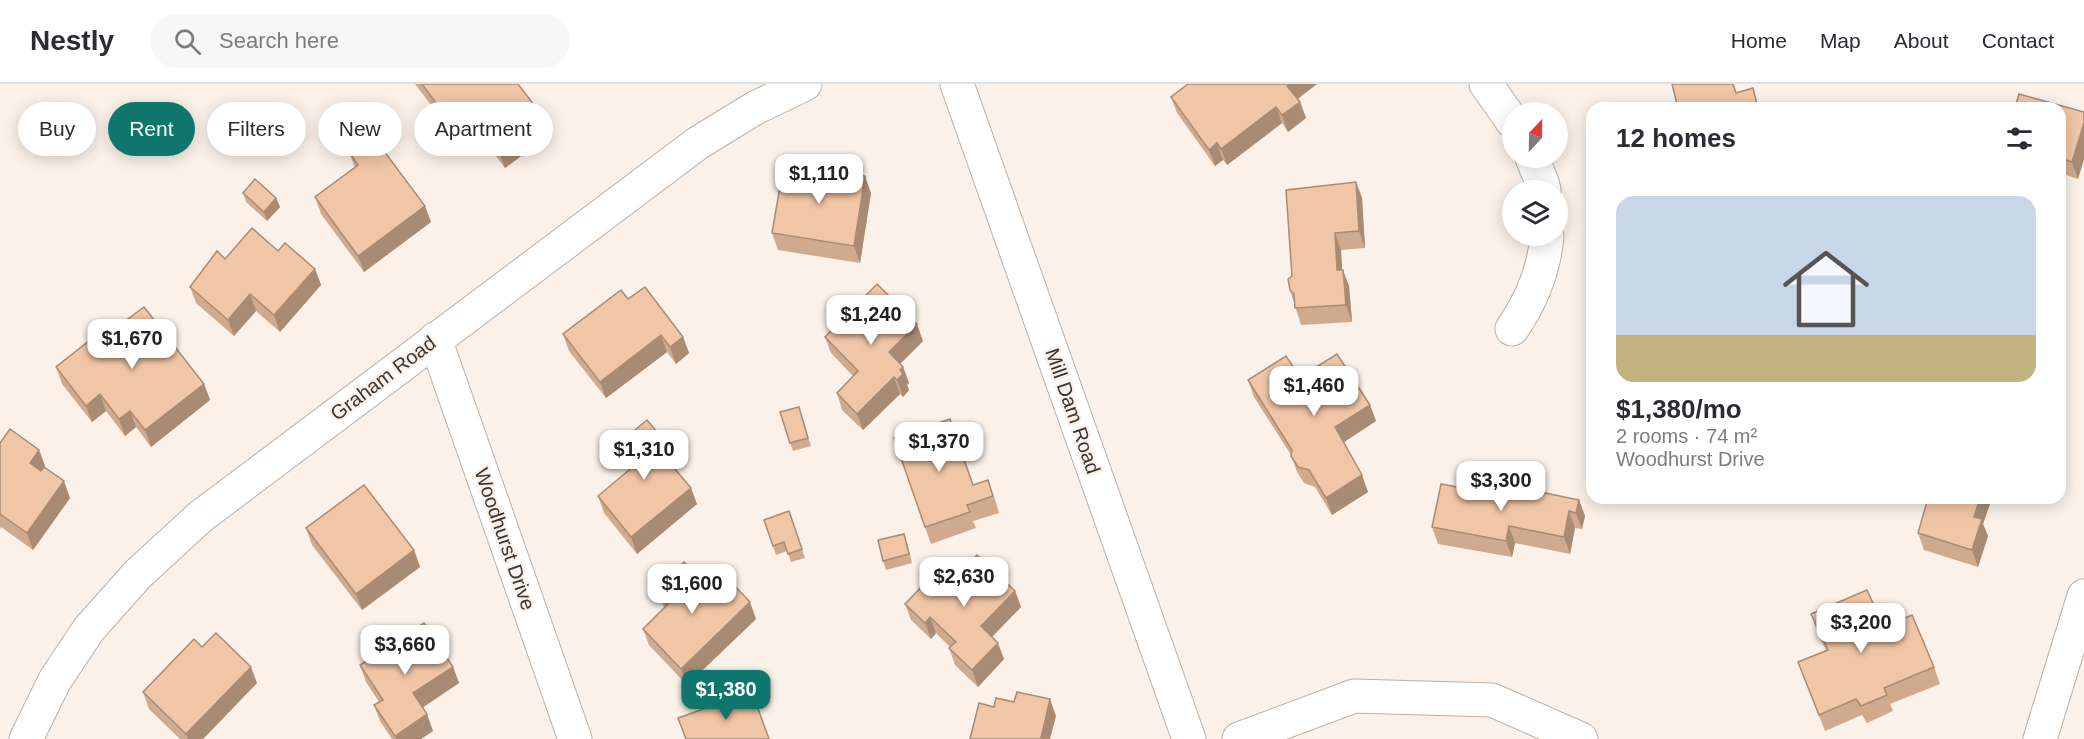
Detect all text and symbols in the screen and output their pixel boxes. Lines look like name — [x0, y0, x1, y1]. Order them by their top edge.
search box — [150, 14, 570, 68]
text: Nestly — [30, 25, 114, 56]
icon: search — [171, 25, 204, 58]
text: Search here — [219, 28, 339, 53]
text: Home — [1731, 29, 1787, 52]
text: Map — [1820, 29, 1861, 52]
text: About — [1894, 29, 1949, 52]
text: Contact — [1982, 29, 2054, 52]
chip: Buy — [18, 102, 96, 156]
chip: Rent — [108, 102, 195, 156]
chip: Filters — [207, 102, 306, 156]
chip: New — [318, 102, 402, 156]
chip: Apartment — [414, 102, 553, 156]
north arrow — [1502, 102, 1568, 168]
map controls — [1502, 102, 1568, 246]
icon: filters — [2003, 122, 2036, 155]
text: 12 homes — [1616, 123, 1736, 153]
pin: $1,110 — [770, 154, 868, 205]
text: $1,110 — [789, 162, 849, 184]
button: layers — [1502, 180, 1568, 246]
icon: home — [1772, 235, 1880, 343]
pin: $1,240 — [822, 295, 920, 346]
text: $1,240 — [840, 303, 902, 325]
pin: $1,670 — [83, 319, 181, 370]
text: $1,670 — [101, 327, 163, 349]
street label: Graham Road — [326, 331, 440, 425]
street label: Mill Dam Road — [1041, 345, 1105, 477]
pin: $1,460 — [1265, 366, 1363, 417]
text: $1,460 — [1283, 374, 1345, 396]
text: $1,380/mo — [1616, 394, 1742, 424]
pin: $1,370 — [890, 422, 988, 473]
text: 2 rooms · 74 m² — [1616, 425, 1757, 447]
pin: $1,310 — [595, 430, 693, 481]
text: $1,370 — [908, 430, 970, 452]
text: $1,310 — [613, 438, 675, 460]
text: Woodhurst Drive — [1616, 448, 1765, 470]
pin: $3,300 — [1452, 461, 1550, 512]
street label: Woodhurst Drive — [470, 465, 540, 613]
text: $3,300 — [1470, 469, 1532, 491]
pin: $2,630 — [915, 557, 1013, 608]
pin: $1,600 — [643, 564, 741, 615]
text: $2,630 — [933, 565, 995, 587]
text: $1,600 — [661, 572, 723, 594]
pin: $3,200 — [1812, 603, 1910, 654]
text: $3,200 — [1830, 611, 1892, 633]
pin: $3,660 — [356, 625, 454, 676]
text: $3,660 — [374, 633, 436, 655]
pin: $1,380 — [677, 670, 775, 721]
text: $1,380 — [695, 678, 757, 700]

